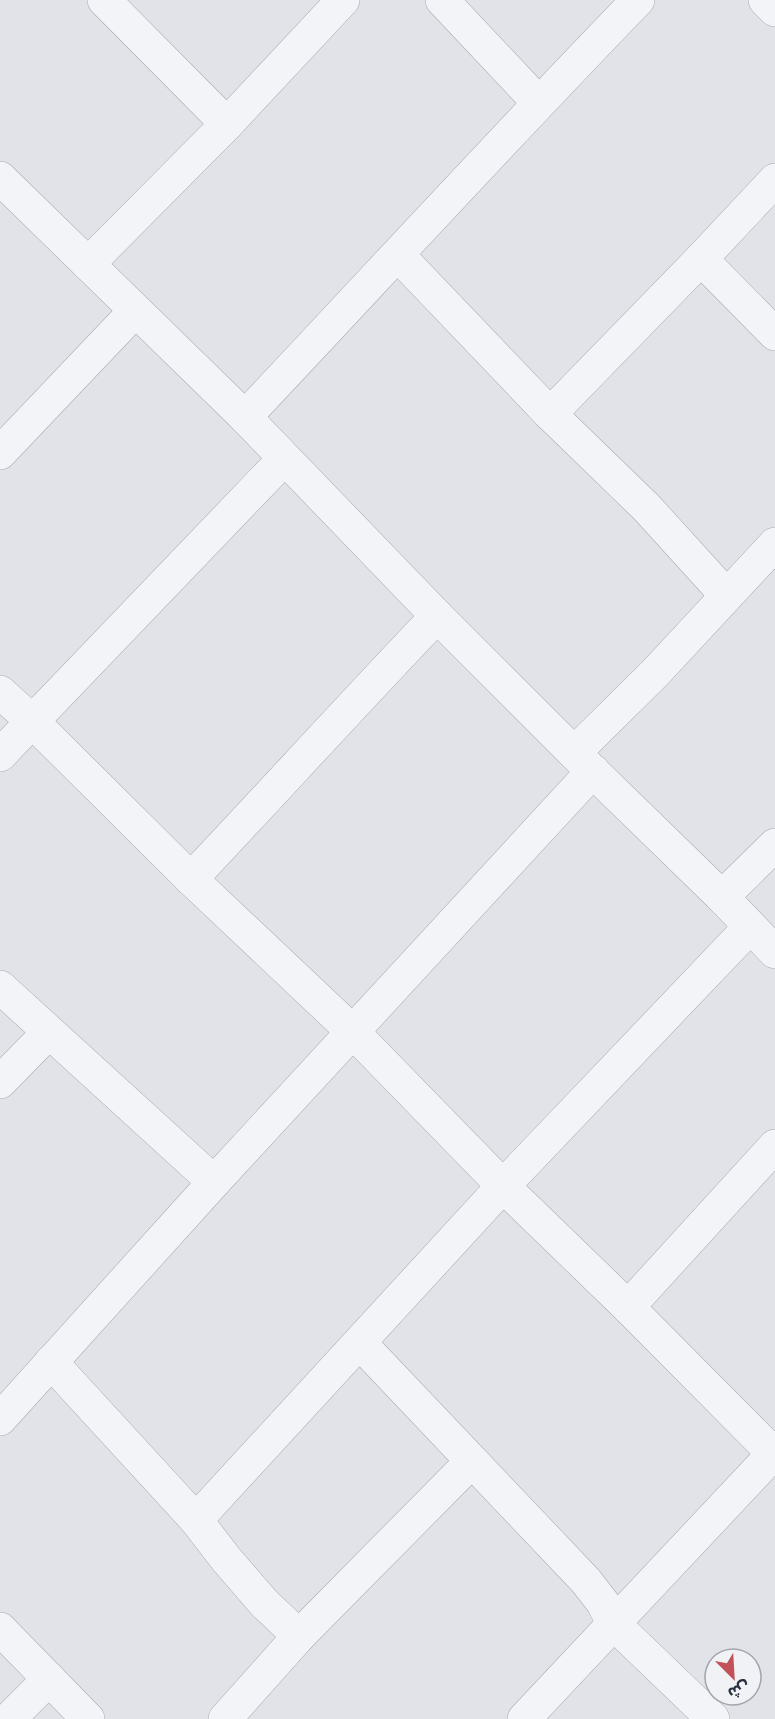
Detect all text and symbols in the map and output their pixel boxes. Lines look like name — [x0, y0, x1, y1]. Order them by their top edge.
north arrow — [703, 1647, 763, 1707]
text: ش — [725, 1677, 753, 1703]

